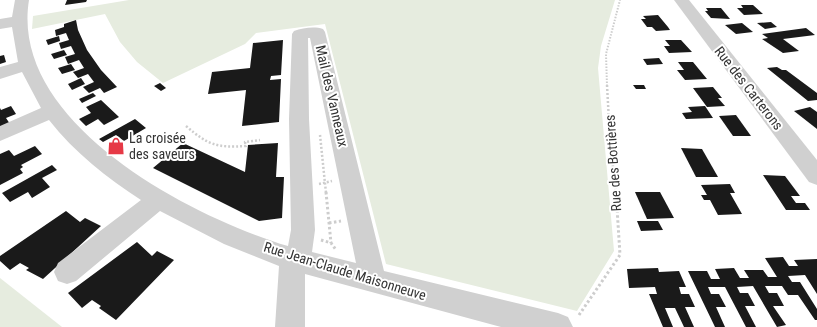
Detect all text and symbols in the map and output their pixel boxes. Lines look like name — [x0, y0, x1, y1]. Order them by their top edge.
street label: Rue des Carterons — [711, 43, 787, 133]
street label: Mail des Vanneaux — [313, 44, 351, 148]
street label: Rue des Bottières — [602, 114, 624, 212]
place label: La croisée des saveurs — [129, 130, 195, 162]
shop icon: La croisée des saveurs — [106, 136, 126, 156]
street label: Rue Jean-Claude Maisonneuve — [262, 239, 428, 303]

